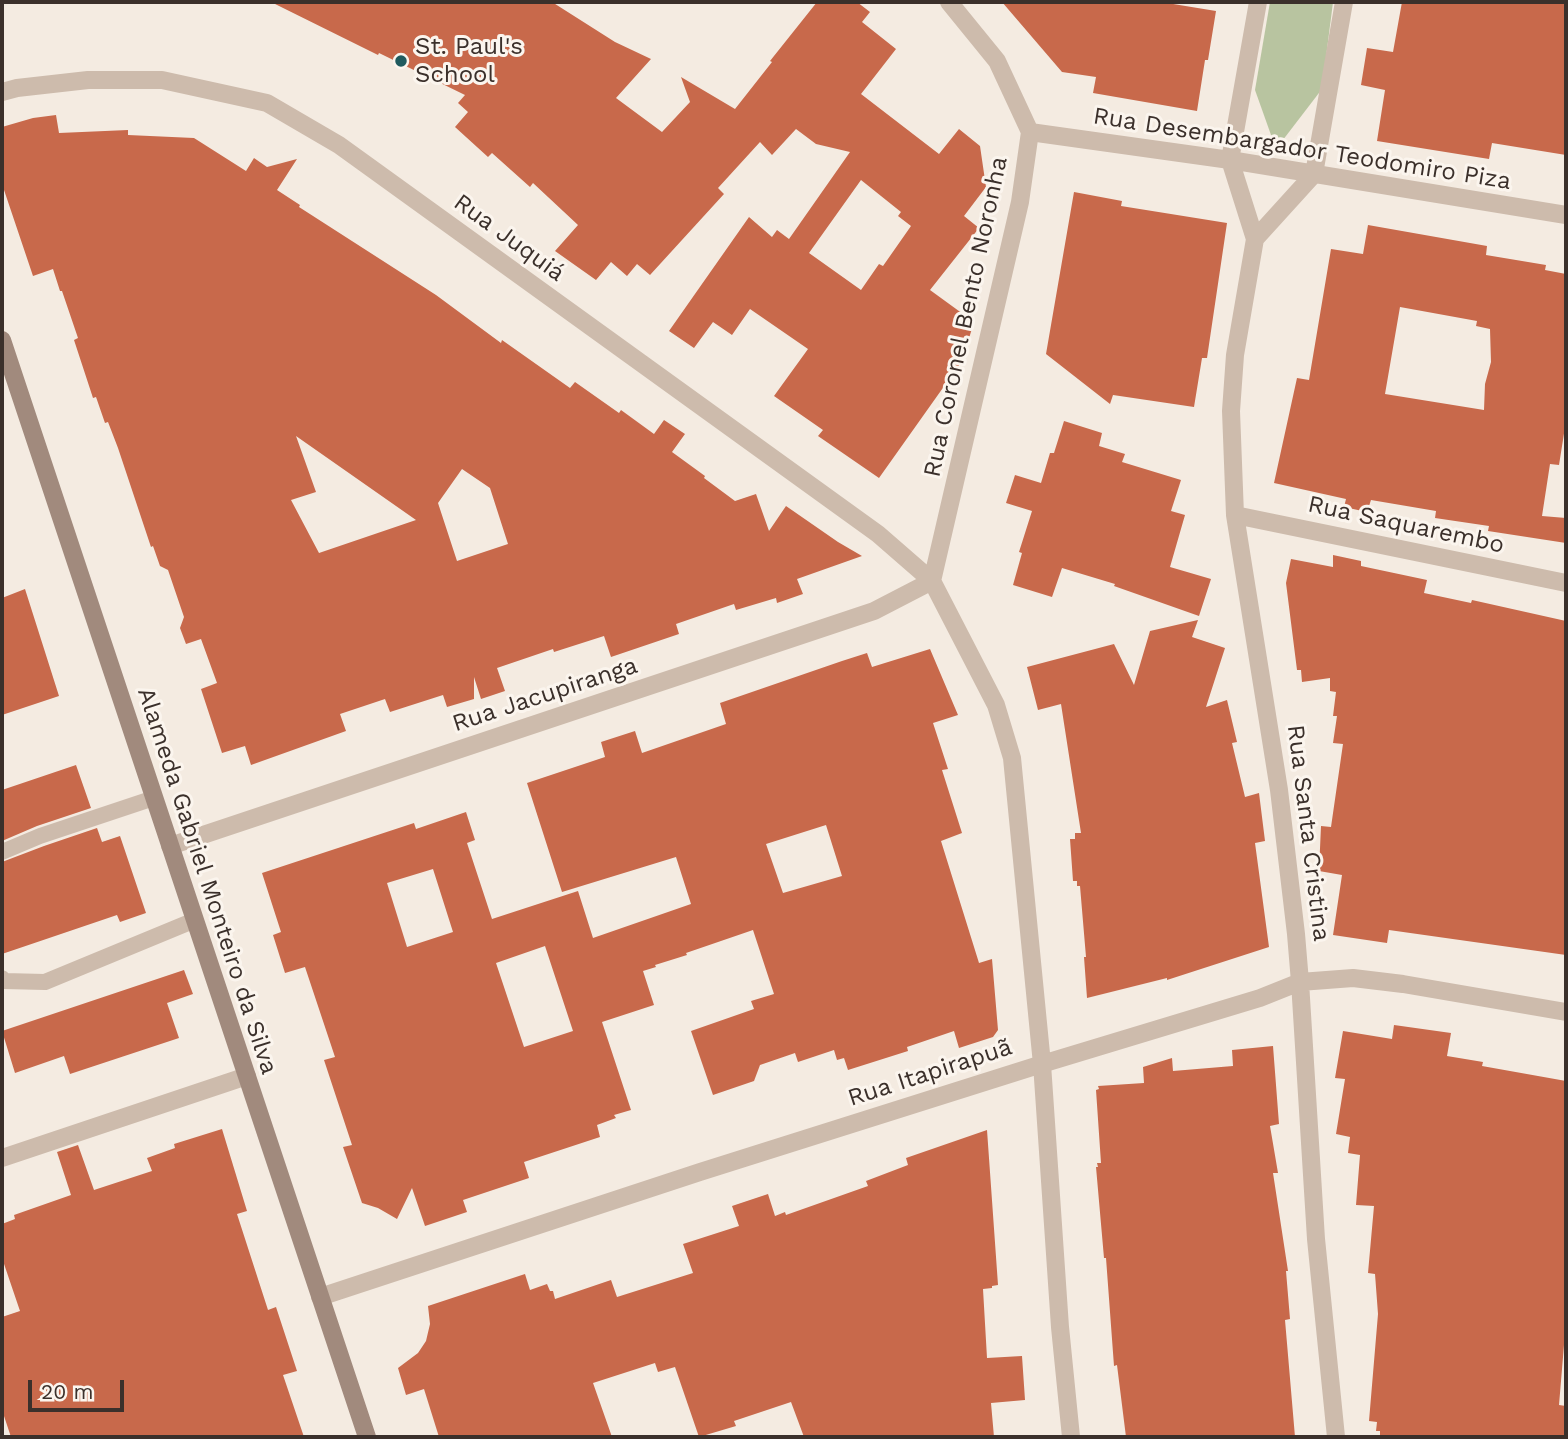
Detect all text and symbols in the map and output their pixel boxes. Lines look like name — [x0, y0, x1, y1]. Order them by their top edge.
place label: St. Paul's School — [415, 33, 523, 89]
marker: St. Paul's School — [393, 53, 409, 69]
street label: Rua Desembargador Teodomiro Piza — [1091, 102, 1513, 196]
street label: Rua Coronel Bento Noronha — [918, 154, 1014, 480]
street label: Rua Juquiá — [448, 188, 570, 288]
street label: Rua Saquarembo — [1305, 490, 1507, 560]
street label: Rua Jacupiranga — [449, 651, 641, 739]
street label: Alameda Gabriel Monteiro da Silva — [131, 684, 283, 1078]
street label: Rua Santa Cristina — [1280, 723, 1336, 943]
street label: Rua Itapirapuã — [844, 1033, 1016, 1113]
scale bar — [32, 1366, 128, 1410]
text: 20 m — [41, 1379, 93, 1404]

